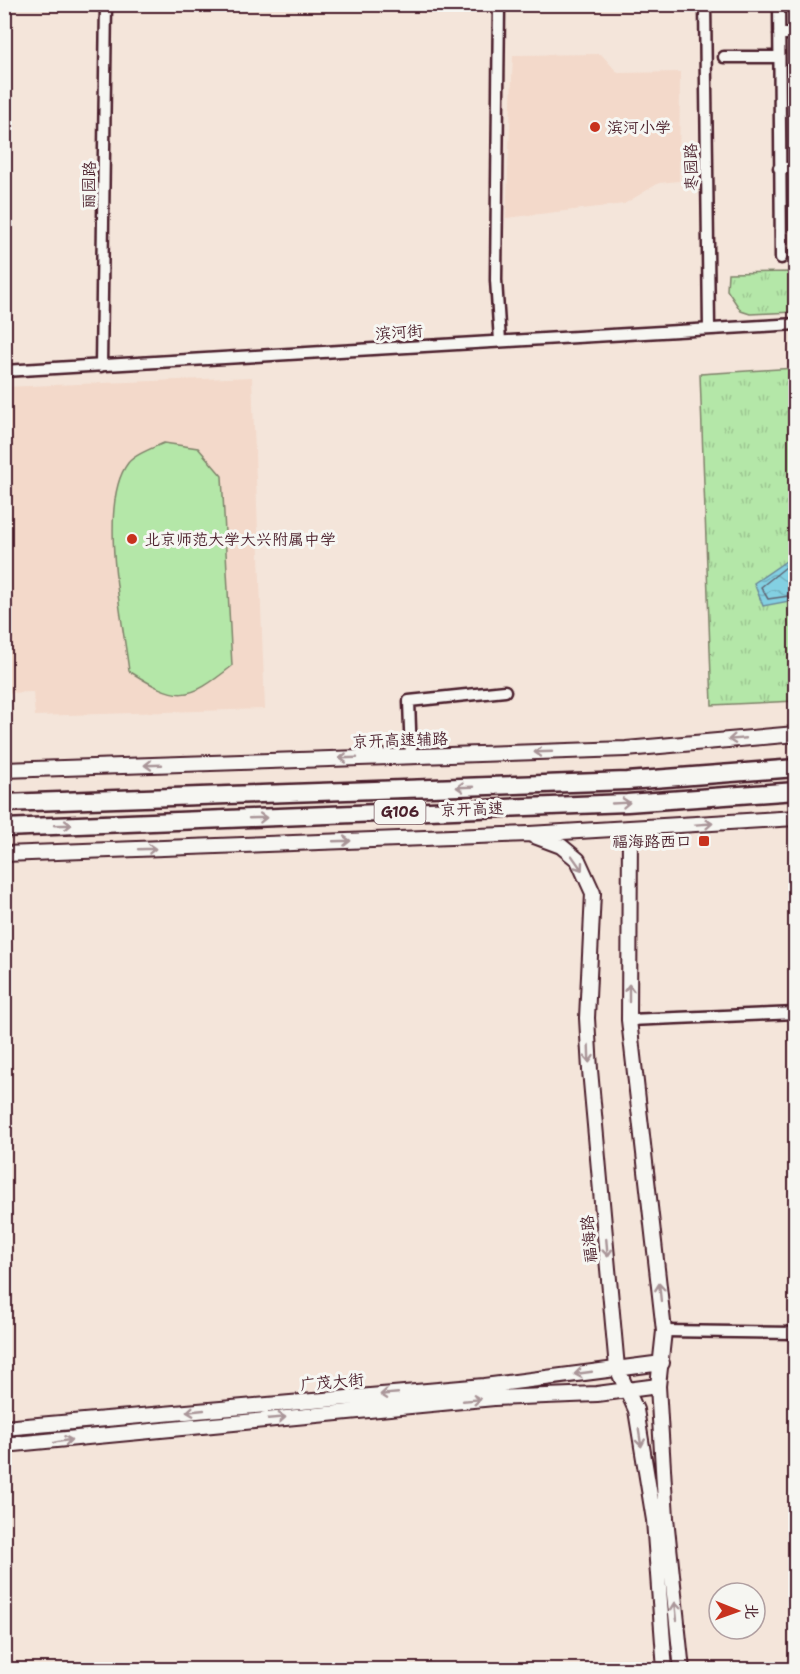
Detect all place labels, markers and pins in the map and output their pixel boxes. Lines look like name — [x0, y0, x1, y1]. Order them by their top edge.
place label: 滨河小学 — [607, 117, 671, 138]
marker: 滨河小学 — [588, 120, 602, 134]
place label: 北京师范大学大兴附属中学 — [144, 529, 336, 550]
marker: 北京师范大学大兴附属中学 — [125, 532, 139, 546]
place label: 福海路西口 — [612, 831, 692, 852]
marker: 福海路西口 — [697, 834, 711, 848]

